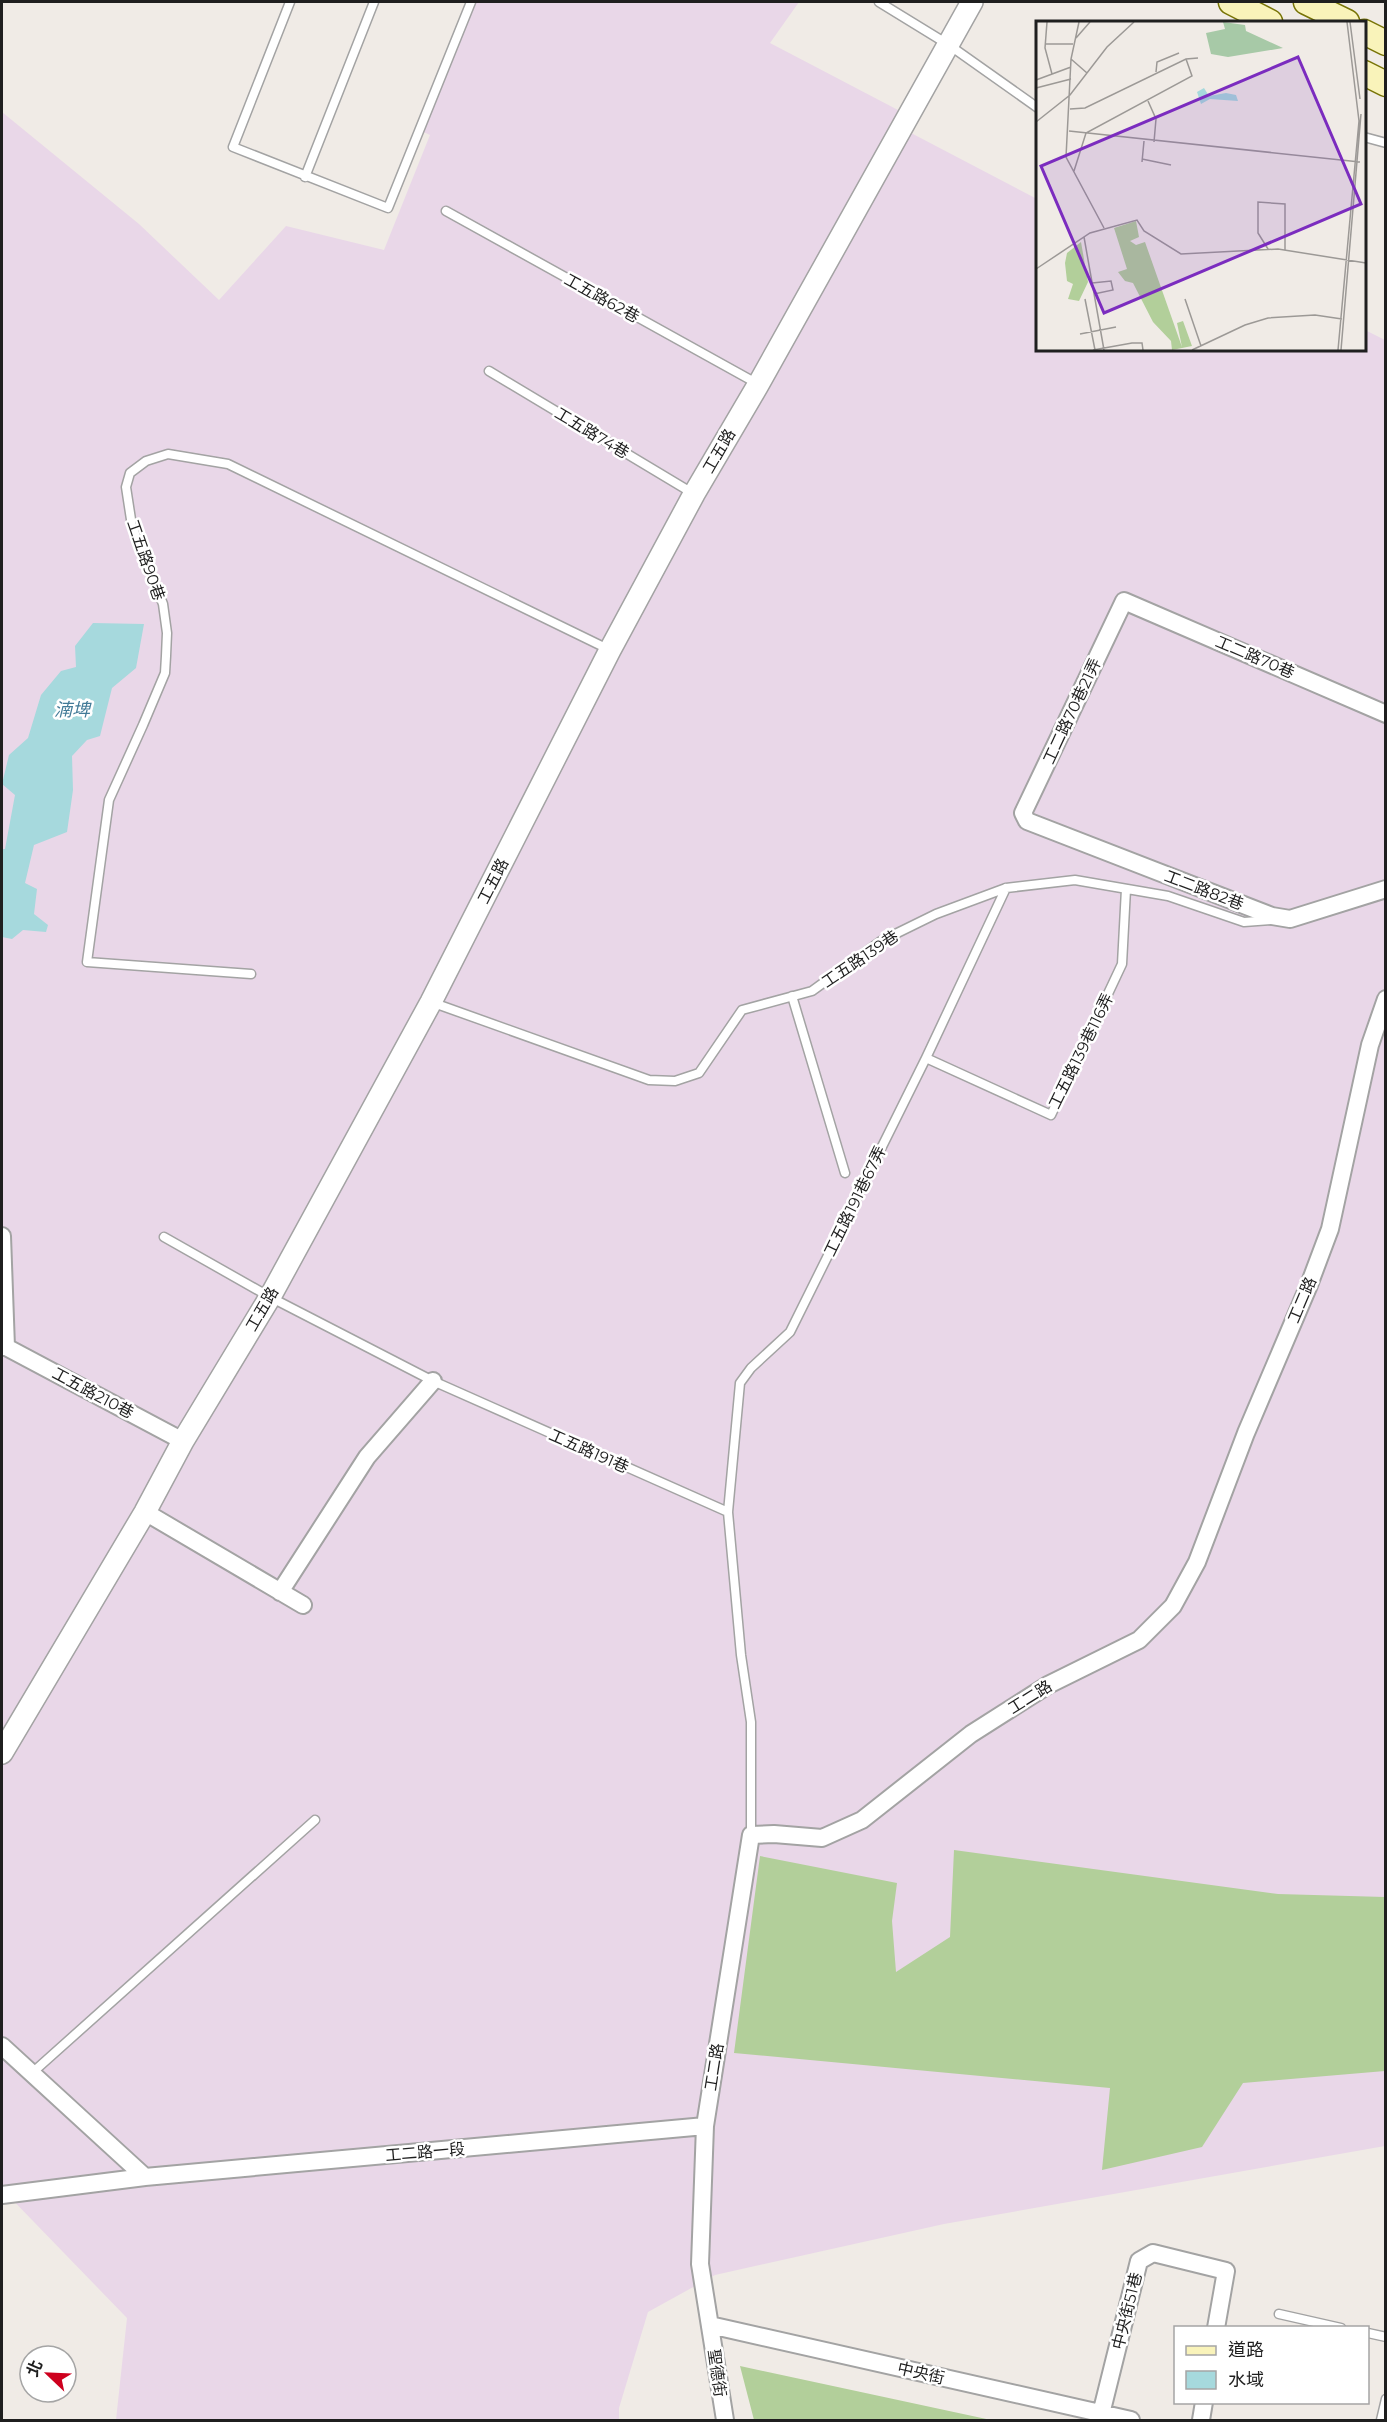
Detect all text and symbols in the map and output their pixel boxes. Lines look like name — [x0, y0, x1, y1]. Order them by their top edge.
inset map — [1036, 21, 1366, 351]
street label: 工五路62巷 — [561, 270, 643, 326]
street label: 工五路74巷 — [552, 403, 632, 463]
street label: 工五路 — [699, 425, 739, 477]
street label: 工五路90巷 — [123, 517, 169, 603]
street label: 工二路70巷 — [1213, 632, 1297, 682]
street label: 工二路70巷21弄 — [1039, 655, 1105, 767]
water label: 湳埤 — [54, 699, 92, 721]
street label: 工五路 — [474, 855, 512, 907]
street label: 工二路82巷 — [1162, 866, 1246, 914]
street label: 工五路139巷 — [818, 926, 902, 992]
street label: 工五路139巷116弄 — [1045, 990, 1117, 1112]
street label: 工五路191巷67弄 — [820, 1143, 890, 1259]
street label: 工二路 — [1284, 1274, 1320, 1326]
street label: 工五路 — [242, 1283, 282, 1335]
street label: 工五路210巷 — [49, 1364, 137, 1422]
street label: 工五路191巷 — [546, 1425, 632, 1477]
street label: 工二路 — [1005, 1676, 1055, 1718]
street label: 工二路 — [701, 2042, 727, 2092]
street label: 工二路一段 — [384, 2139, 466, 2165]
street label: 中央街51巷 — [1108, 2270, 1146, 2352]
legend — [1174, 2326, 1369, 2404]
text: 道路 — [1228, 2339, 1264, 2361]
north arrow — [18, 2344, 78, 2404]
street label: 聖德街 — [704, 2348, 730, 2398]
text: 北 — [23, 2357, 47, 2379]
street label: 中央街 — [895, 2358, 947, 2388]
text: 水域 — [1228, 2369, 1264, 2391]

